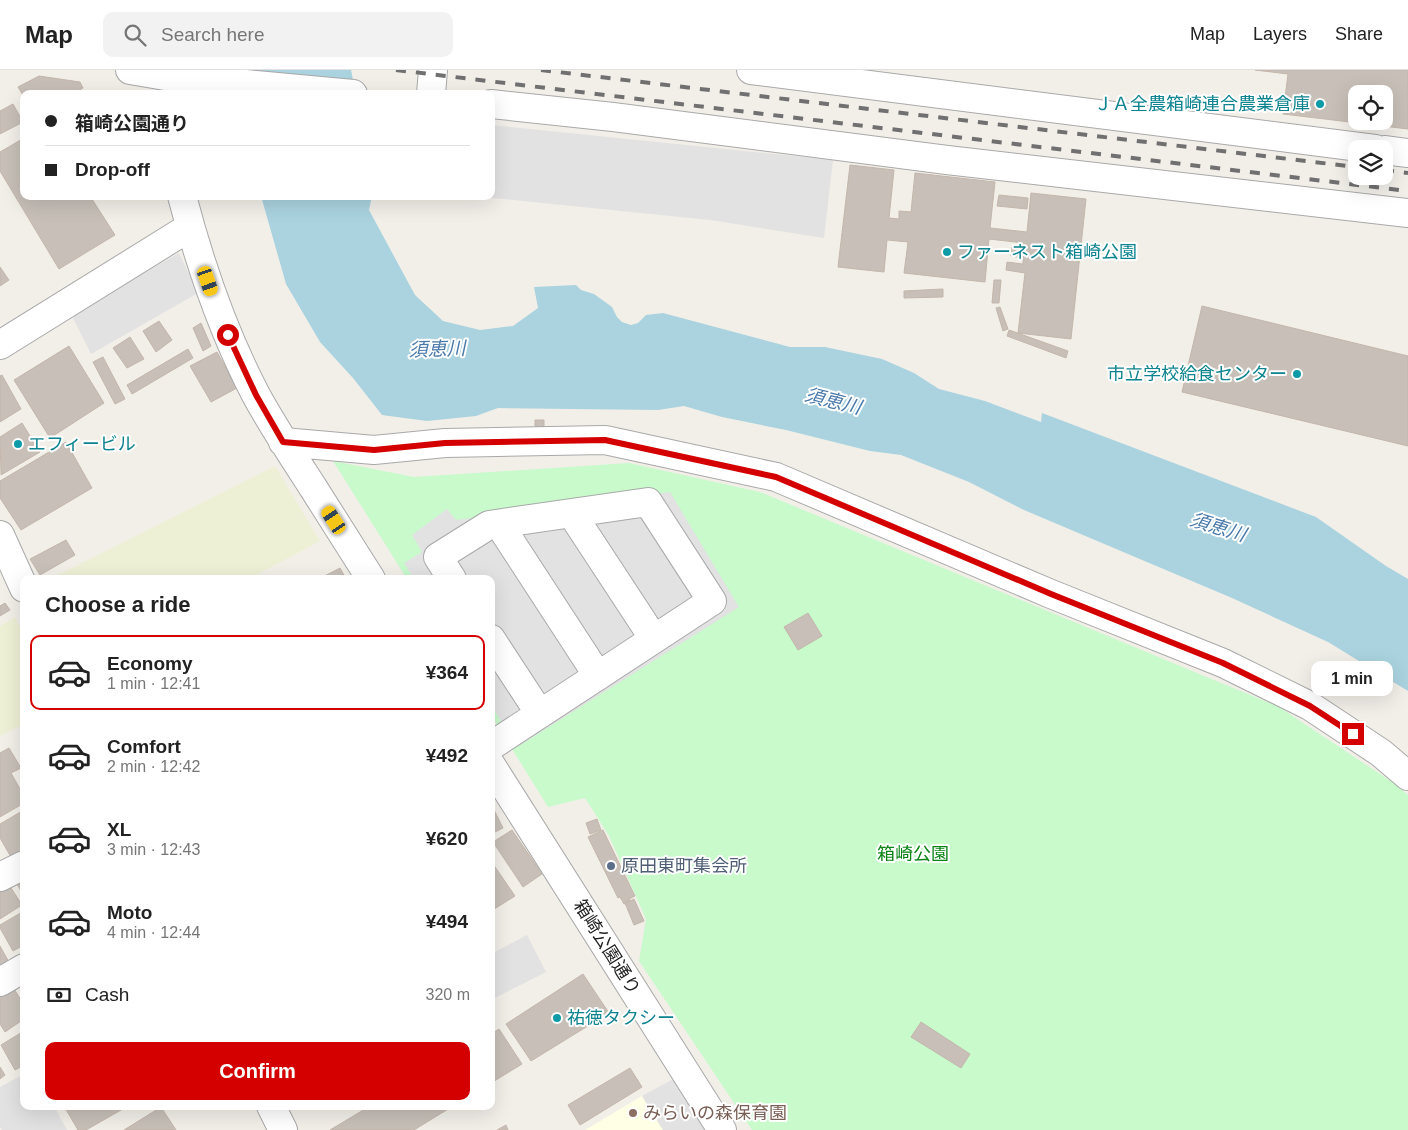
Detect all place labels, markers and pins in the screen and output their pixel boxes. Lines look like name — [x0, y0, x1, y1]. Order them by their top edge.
place label: ＪＡ全農箱崎連合農業倉庫 — [1094, 94, 1310, 114]
marker: ＪＡ全農箱崎連合農業倉庫 — [1314, 98, 1326, 110]
place label: ファーネスト箱崎公園 — [957, 242, 1137, 262]
marker: ファーネスト箱崎公園 — [941, 246, 953, 258]
place label: 市立学校給食センター — [1107, 364, 1287, 384]
marker: 市立学校給食センター — [1291, 368, 1303, 380]
place label: エフィービル — [28, 434, 136, 454]
marker: エフィービル — [12, 438, 24, 450]
place label: 原田東町集会所 — [621, 856, 747, 876]
marker: 原田東町集会所 — [605, 860, 617, 872]
place label: 祐徳タクシー — [567, 1008, 675, 1028]
marker: 祐徳タクシー — [551, 1012, 563, 1024]
place label: みらいの森保育園 — [643, 1103, 787, 1123]
marker: みらいの森保育園 — [627, 1107, 639, 1119]

